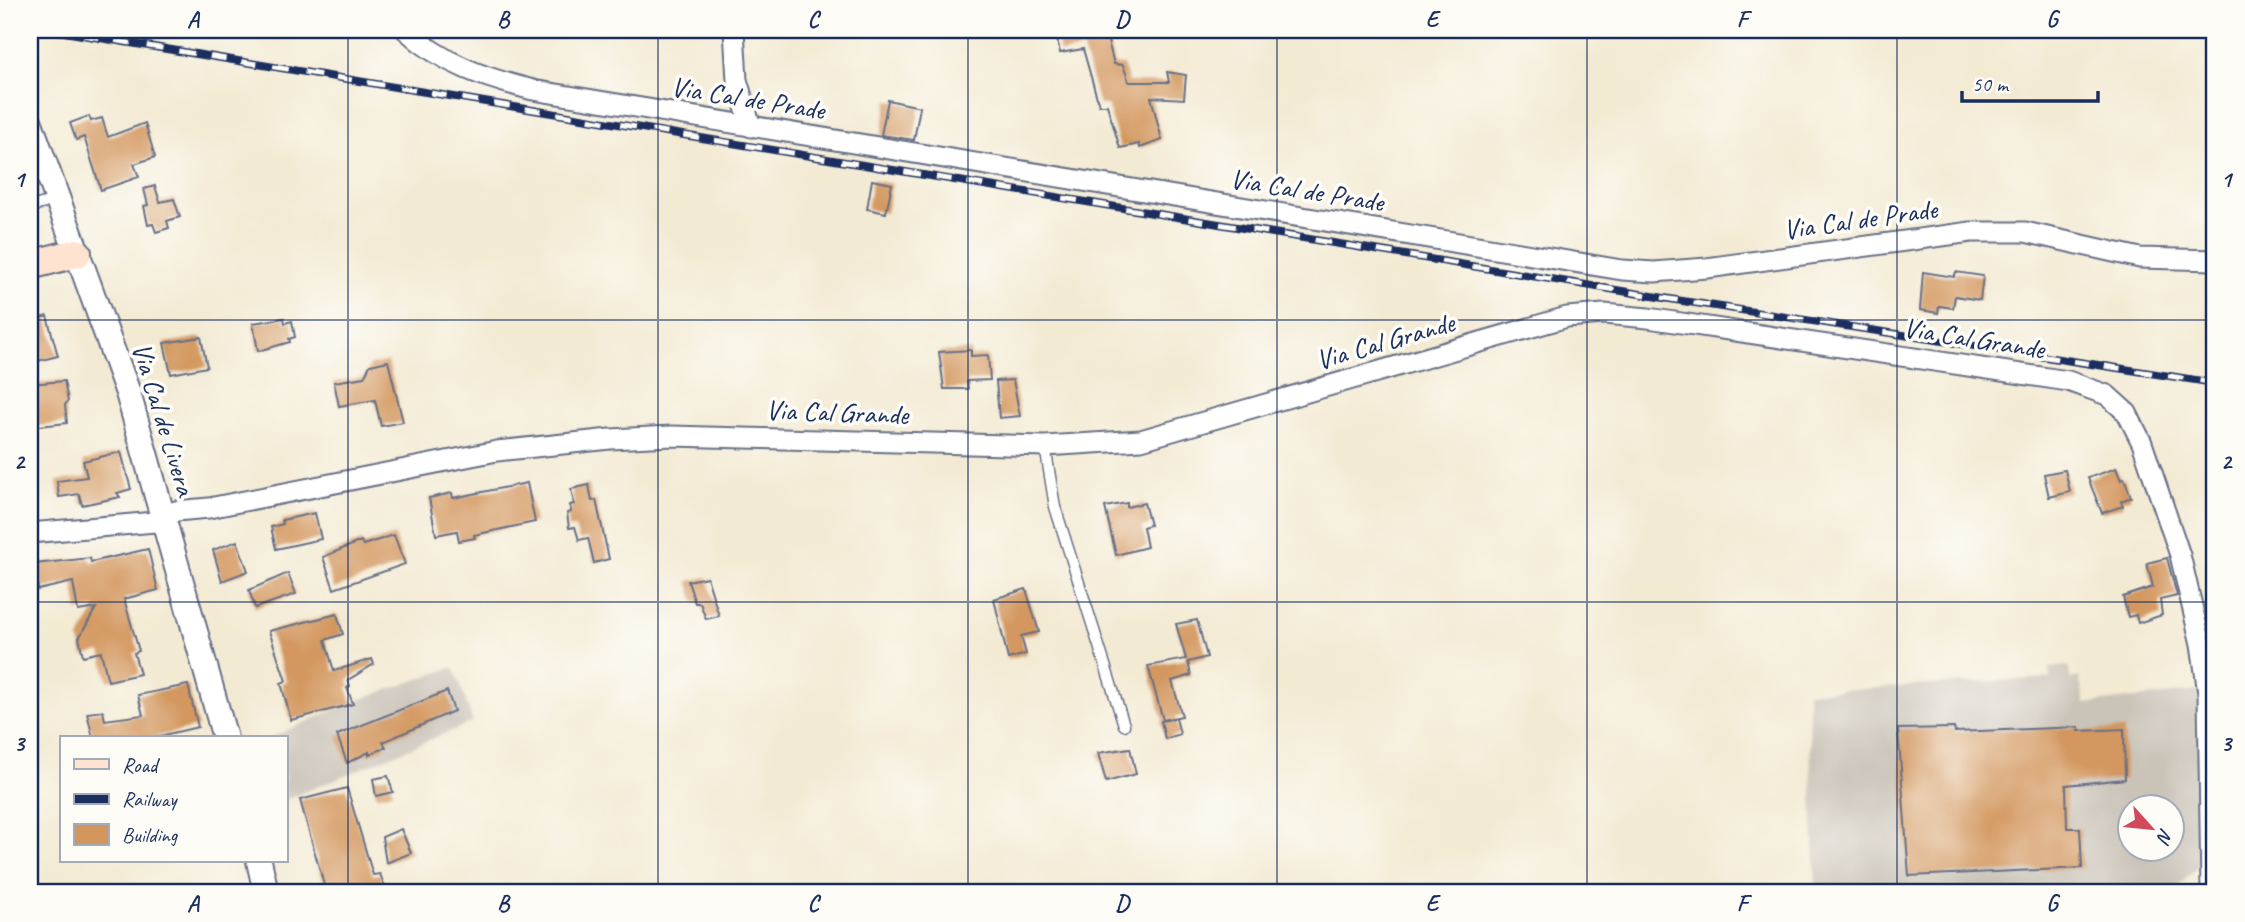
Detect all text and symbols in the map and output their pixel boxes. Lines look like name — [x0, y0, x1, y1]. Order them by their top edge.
text: A — [187, 5, 201, 34]
text: B — [497, 5, 511, 34]
text: C — [808, 5, 822, 34]
text: D — [1115, 5, 1131, 34]
text: E — [1426, 5, 1442, 34]
text: F — [1737, 5, 1753, 34]
text: G — [2046, 5, 2061, 34]
scale bar — [1962, 60, 2098, 104]
street label: Via Cal de Prade — [669, 69, 829, 128]
text: 50 m — [1972, 71, 2010, 97]
street label: Via Cal de Prade — [1228, 161, 1388, 220]
text: 1 — [14, 165, 27, 194]
text: 1 — [2221, 165, 2234, 194]
street label: Via Cal de Prade — [1781, 191, 1941, 247]
street label: Via Cal Grande — [1312, 304, 1460, 377]
street label: Via Cal Grande — [1901, 310, 2049, 367]
street label: Via Cal de Livera — [124, 338, 204, 501]
street label: Via Cal Grande — [765, 392, 911, 432]
text: 2 — [14, 447, 27, 476]
text: 2 — [2221, 447, 2234, 476]
text: 3 — [14, 729, 27, 758]
text: 3 — [2221, 729, 2234, 758]
legend — [60, 736, 287, 862]
text: Road — [122, 752, 161, 778]
text: Railway — [122, 786, 178, 812]
north arrow — [2116, 792, 2186, 862]
text: Building — [122, 822, 179, 848]
text: N — [2150, 825, 2179, 849]
text: A — [187, 889, 201, 918]
text: B — [497, 889, 511, 918]
text: C — [808, 889, 822, 918]
text: D — [1115, 889, 1131, 918]
text: E — [1426, 889, 1442, 918]
text: F — [1737, 889, 1753, 918]
text: G — [2046, 889, 2061, 918]

